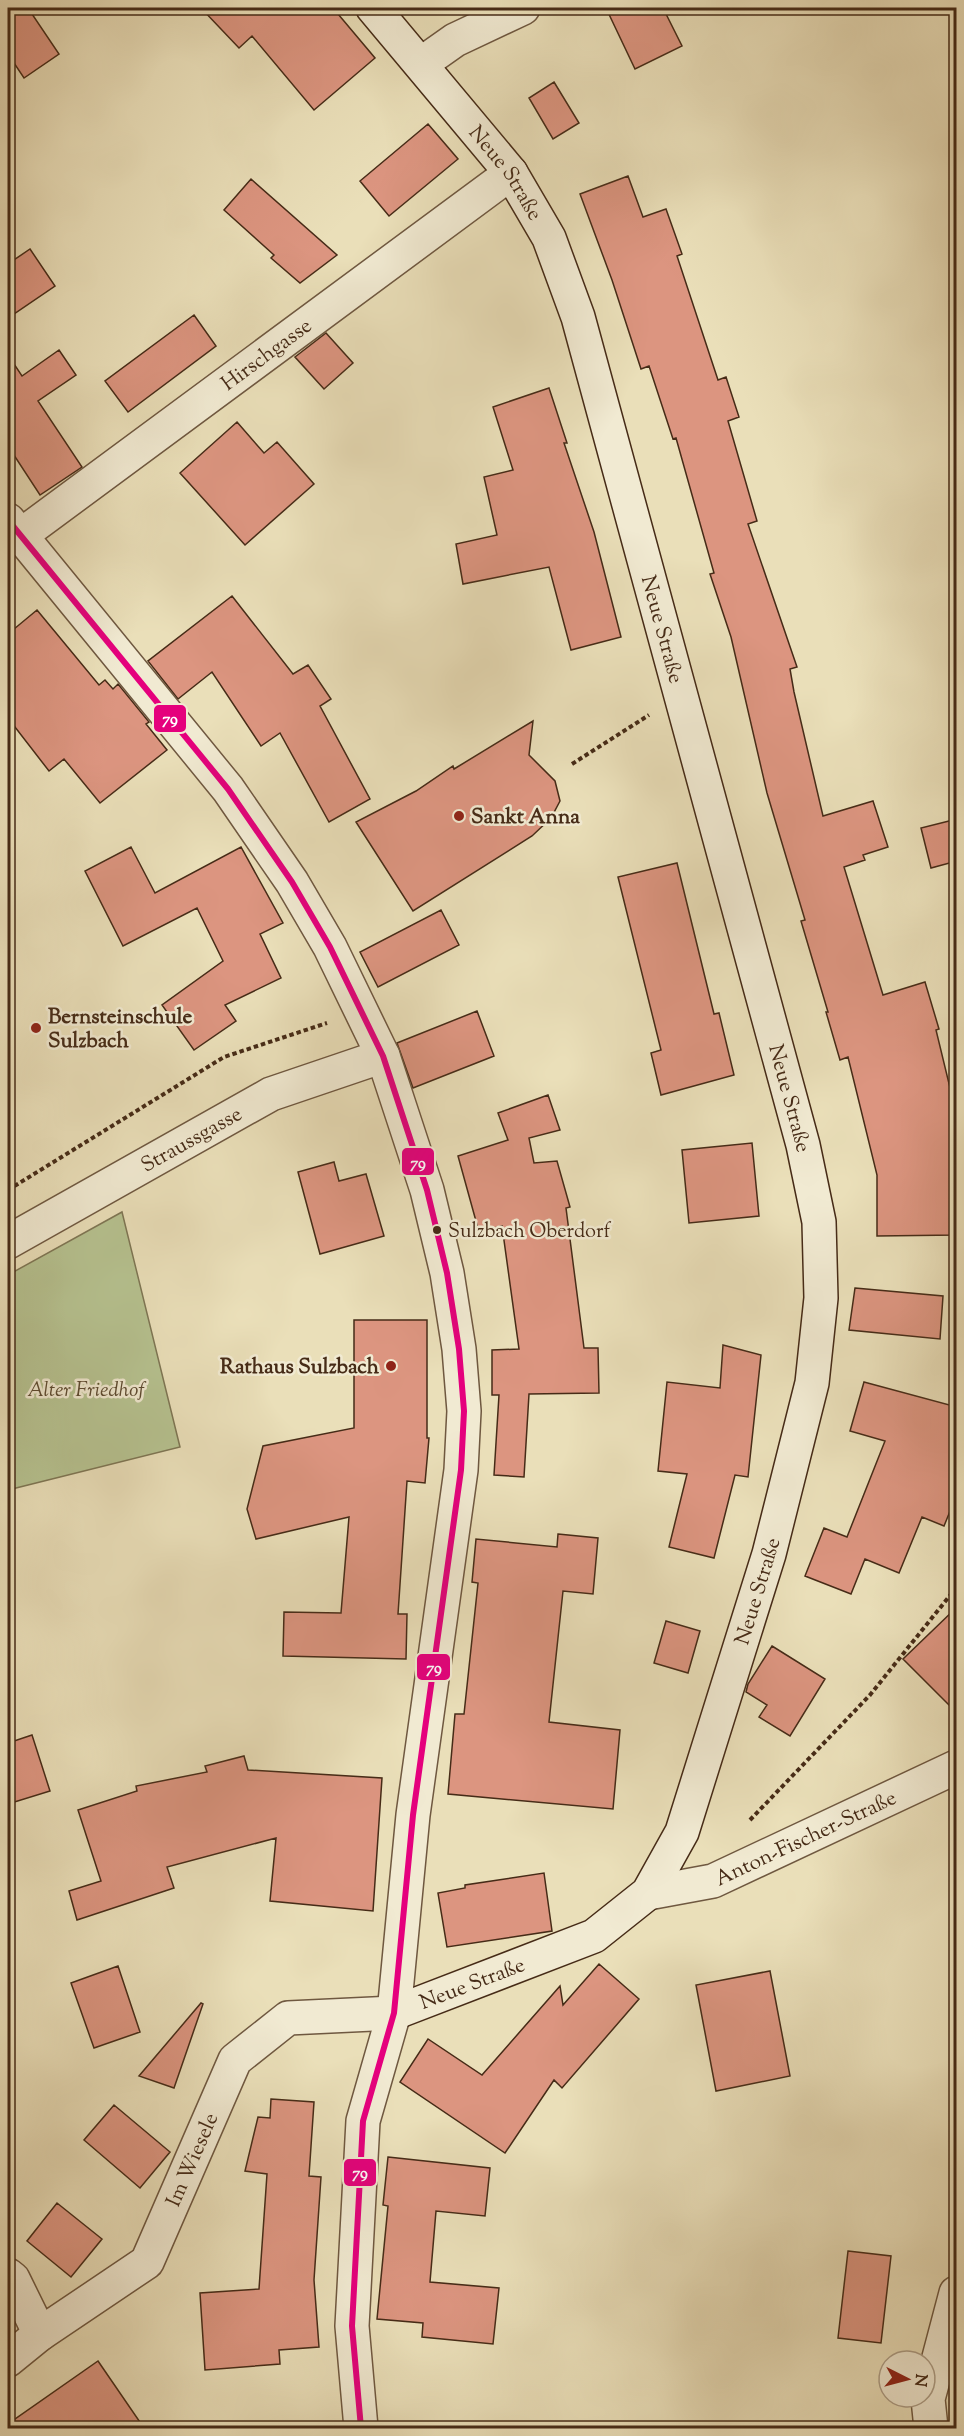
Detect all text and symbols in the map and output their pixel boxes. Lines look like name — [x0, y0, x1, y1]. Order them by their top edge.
street label: Neue Straße — [460, 120, 549, 227]
street label: Hirschgasse — [216, 312, 319, 399]
street label: Neue Straße — [632, 572, 690, 687]
line badge: 79 — [153, 704, 187, 733]
text: 79 — [162, 709, 178, 732]
place label: Sankt Anna — [471, 803, 580, 833]
marker: Sankt Anna — [452, 809, 466, 823]
place label: Bernsteinschule Sulzbach — [48, 1003, 192, 1057]
marker: Bernsteinschule Sulzbach — [29, 1021, 43, 1035]
street label: Neue Straße — [759, 1041, 817, 1155]
street label: Straussgasse — [136, 1100, 248, 1181]
line badge: 79 — [401, 1147, 435, 1176]
text: 79 — [410, 1153, 426, 1176]
place label: Sulzbach Oberdorf — [448, 1218, 612, 1247]
marker: Sulzbach Oberdorf — [431, 1224, 443, 1236]
place label: Rathaus Sulzbach — [220, 1353, 380, 1383]
marker: Rathaus Sulzbach — [384, 1359, 398, 1373]
park label: Alter Friedhof — [27, 1376, 147, 1406]
street label: Neue Straße — [728, 1534, 789, 1649]
line badge: 79 — [416, 1653, 451, 1681]
text: 79 — [426, 1658, 442, 1681]
street label: Anton-Fischer-Straße — [710, 1784, 902, 1895]
street label: Neue Straße — [416, 1951, 530, 2019]
street label: Im Wiesele — [160, 2109, 227, 2212]
line badge: 79 — [343, 2158, 377, 2187]
text: 79 — [352, 2163, 368, 2186]
north arrow — [877, 2349, 937, 2409]
text: N — [907, 2373, 932, 2388]

